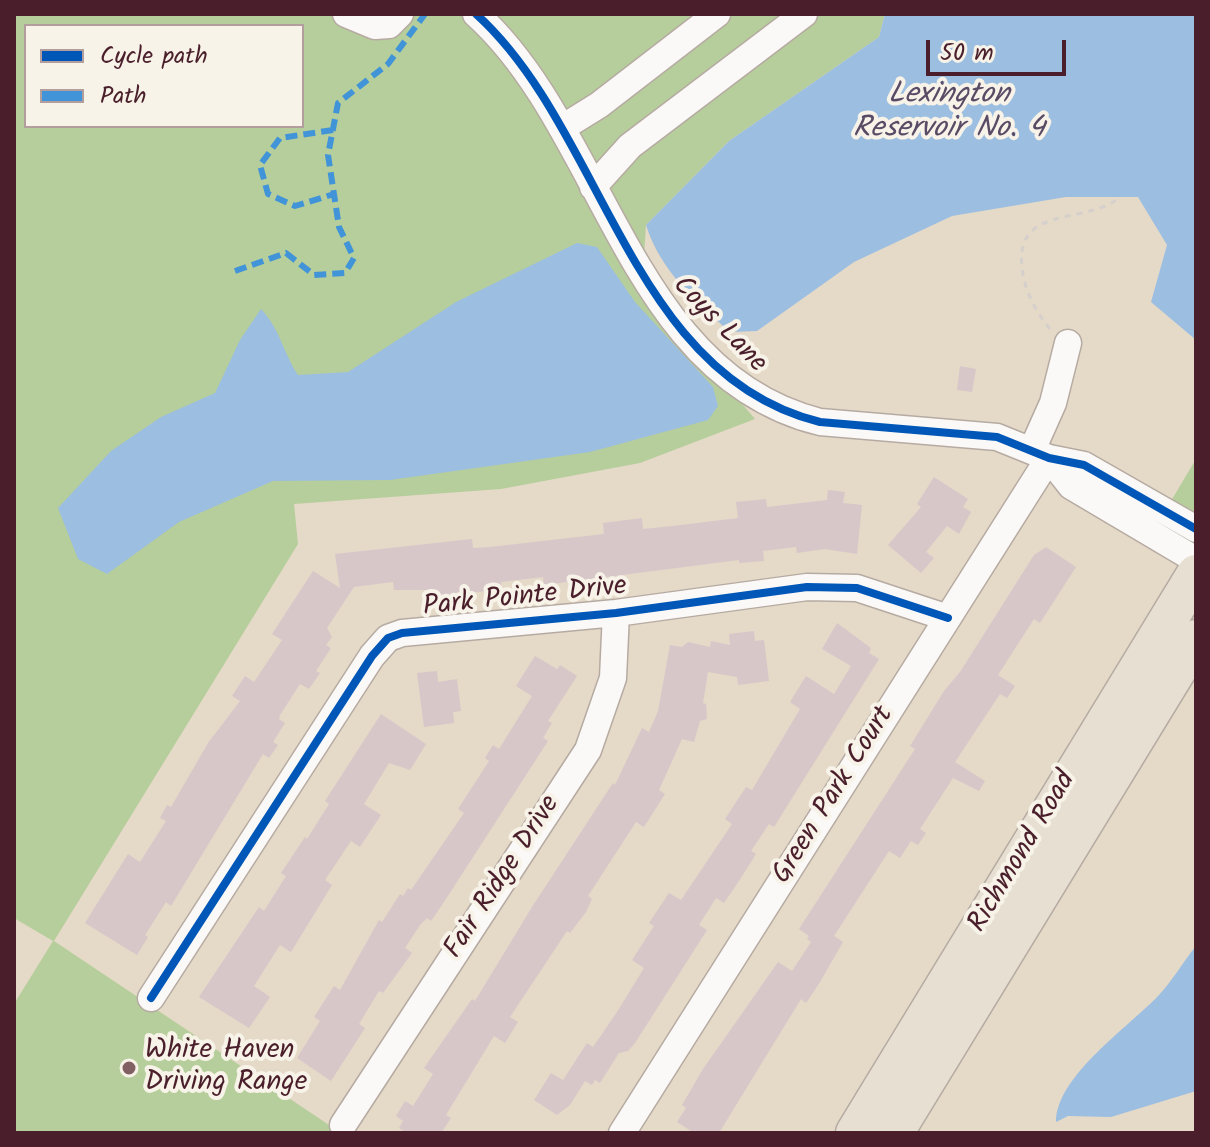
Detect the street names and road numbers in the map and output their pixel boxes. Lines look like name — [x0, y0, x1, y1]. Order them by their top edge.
street label: Coys Lane — [664, 271, 772, 381]
street label: Park Pointe Drive — [422, 572, 628, 626]
street label: Green Park Court — [767, 701, 903, 891]
street label: Richmond Road — [963, 766, 1085, 940]
street label: Fair Ridge Drive — [439, 790, 569, 966]

